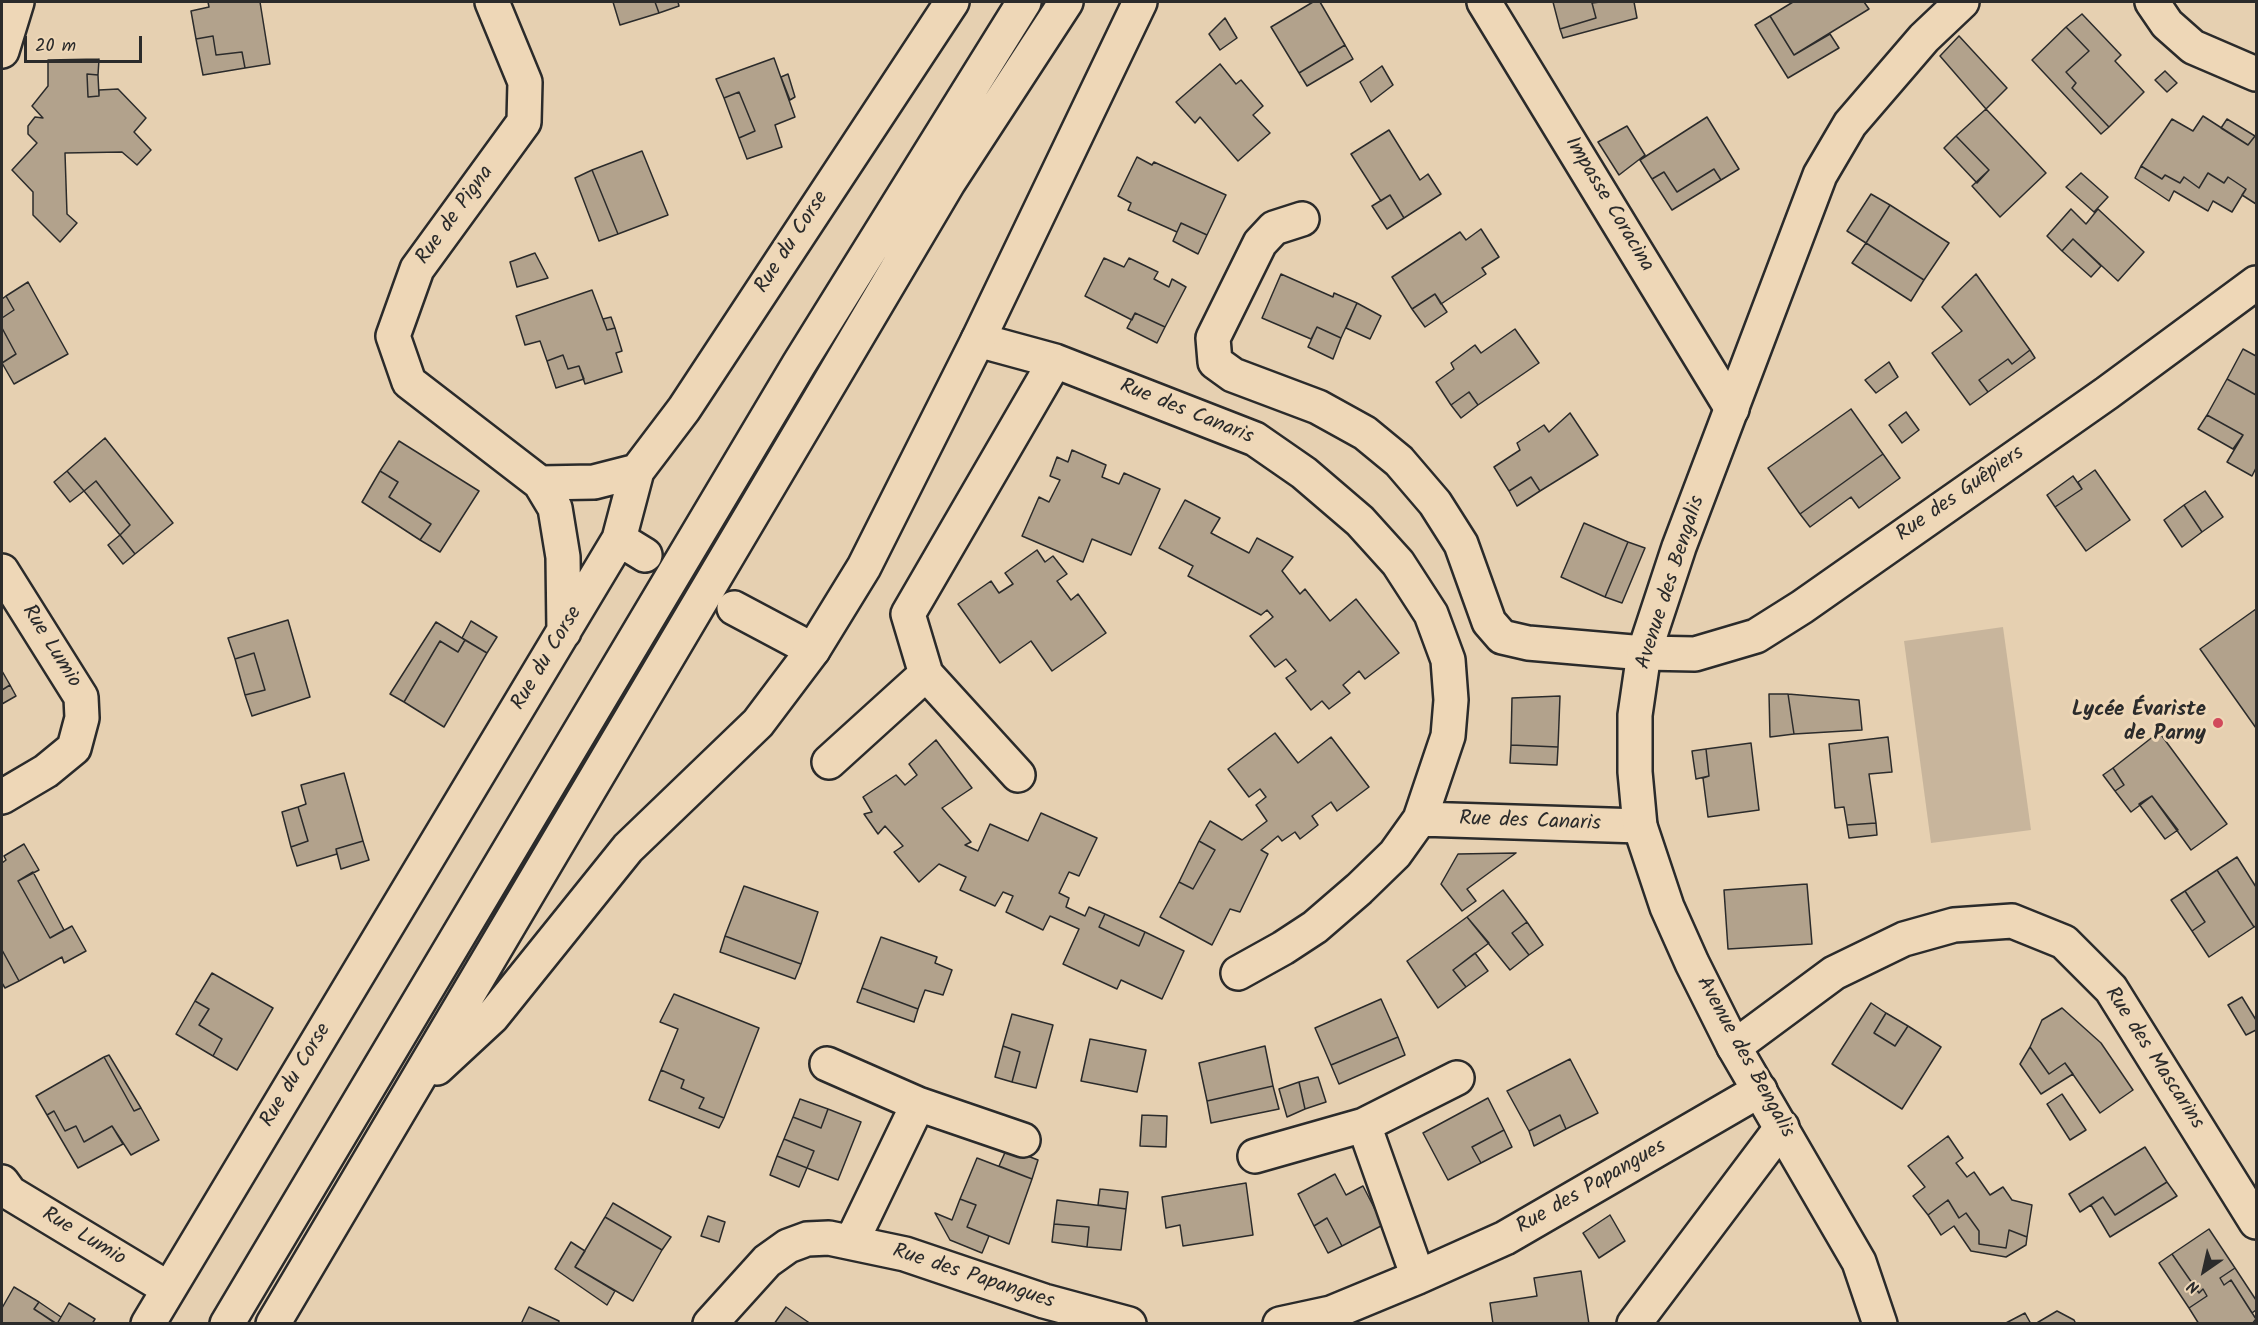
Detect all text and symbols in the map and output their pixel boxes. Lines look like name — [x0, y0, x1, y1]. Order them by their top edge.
scale bar — [27, 24, 146, 62]
text: 20 m — [35, 32, 76, 61]
street label: Impasse Coracina — [1558, 133, 1658, 277]
street label: Rue de Pigna — [412, 162, 500, 270]
street label: Rue du Corse — [751, 187, 835, 299]
street label: Rue des Canaris — [1115, 375, 1257, 451]
street label: Rue des Guêpiers — [1892, 442, 2030, 548]
street label: Avenue des Bengalis — [1632, 493, 1712, 673]
street label: Rue Lumio — [15, 601, 85, 693]
street label: Rue du Corse — [507, 603, 589, 715]
place label: Lycée Évariste de Parny — [2072, 698, 2206, 748]
marker: Lycée Évariste de Parny — [2211, 716, 2225, 730]
street label: Rue des Canaris — [1459, 808, 1601, 838]
street label: Avenue des Bengalis — [1689, 973, 1799, 1143]
street label: Rue des Mascarins — [2098, 983, 2208, 1135]
street label: Rue du Corse — [256, 1020, 338, 1132]
street label: Rue des Papangues — [1513, 1135, 1671, 1241]
street label: Rue Lumio — [37, 1203, 129, 1273]
street label: Rue des Papangues — [889, 1240, 1057, 1316]
north arrow — [2174, 1241, 2234, 1301]
text: N — [2182, 1273, 2205, 1300]

